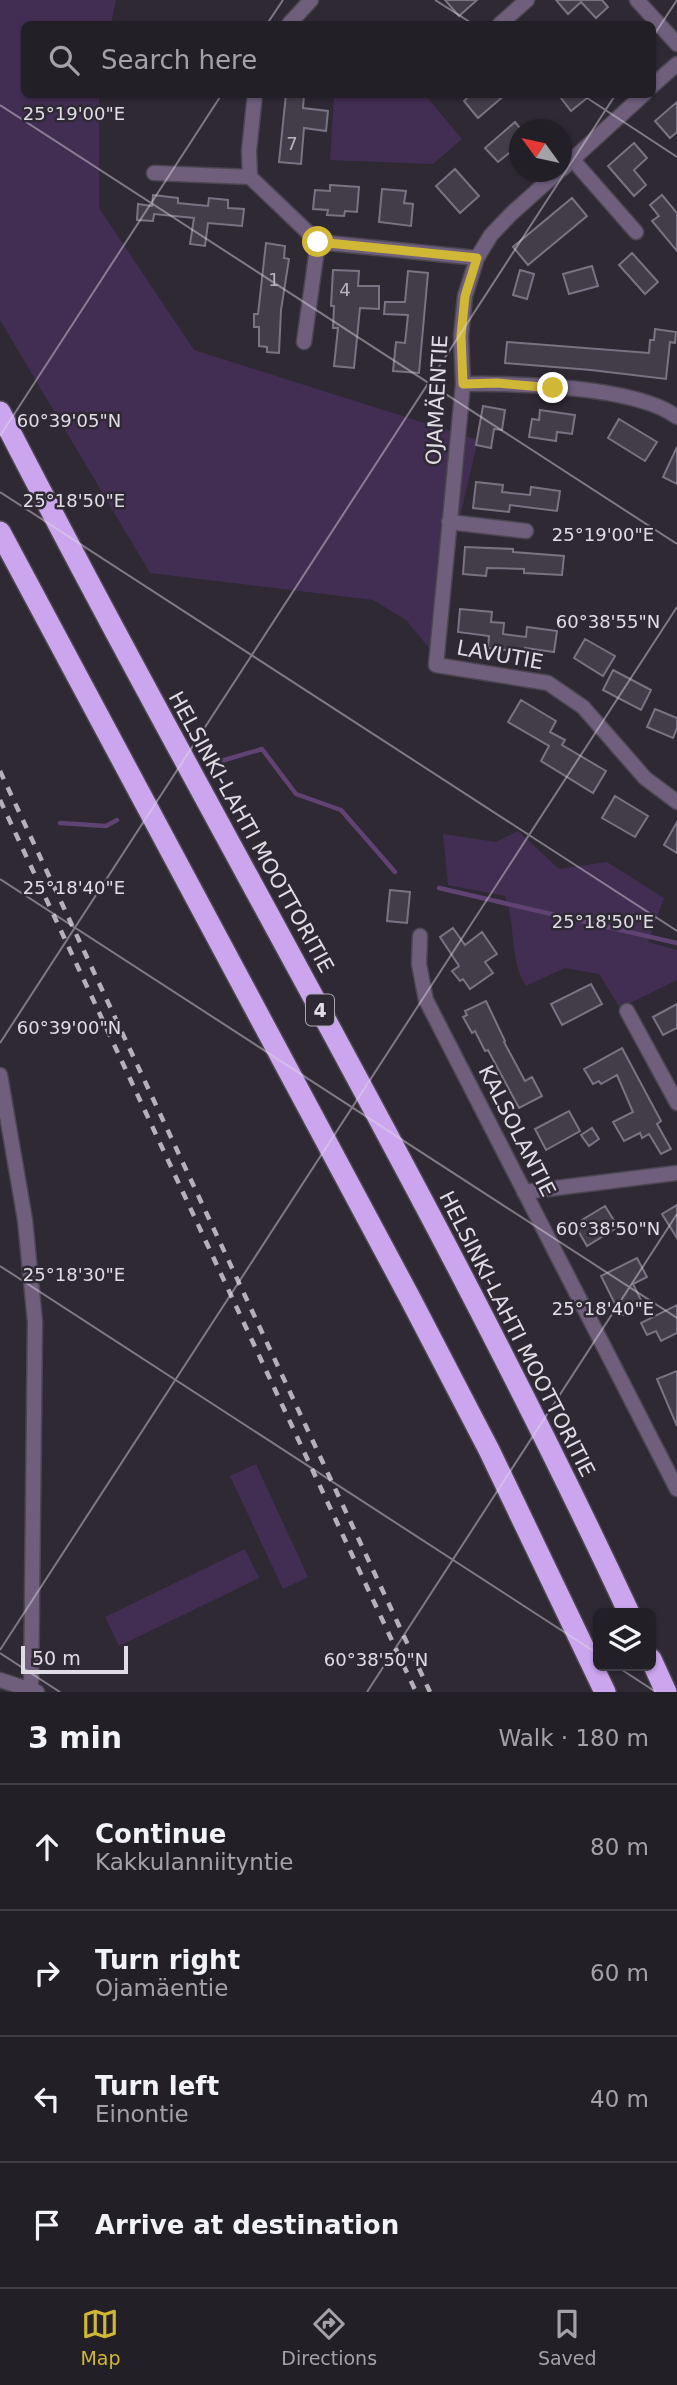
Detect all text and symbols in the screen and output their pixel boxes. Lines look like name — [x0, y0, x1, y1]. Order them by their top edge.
search box — [21, 21, 656, 98]
icon: search — [45, 41, 83, 79]
text: Search here — [101, 45, 257, 75]
text: 25°19'00"E — [23, 103, 125, 124]
north arrow — [509, 119, 572, 182]
house number: 7 — [286, 133, 298, 154]
route start — [302, 226, 333, 257]
house number: 1 — [268, 269, 280, 290]
house number: 4 — [339, 279, 351, 300]
street label: OJAMÄENTIE — [421, 334, 452, 466]
route end — [537, 372, 568, 403]
text: 60°39'05"N — [17, 410, 121, 431]
text: 25°18'50"E — [23, 490, 125, 511]
text: 25°19'00"E — [552, 524, 654, 545]
text: 60°38'55"N — [556, 611, 660, 632]
street label: LAVUTIE — [455, 636, 545, 674]
street label: HELSINKI-LAHTI MOOTTORITIE — [164, 687, 338, 977]
text: 25°18'40"E — [23, 877, 125, 898]
text: 25°18'50"E — [552, 911, 654, 932]
road number: 4 — [306, 994, 334, 1026]
text: 60°39'00"N — [17, 1017, 121, 1038]
street label: KALSOLANTIE — [474, 1061, 560, 1201]
street label: HELSINKI-LAHTI MOOTTORITIE — [434, 1187, 600, 1481]
text: 60°38'50"N — [556, 1218, 660, 1239]
text: 25°18'30"E — [23, 1264, 125, 1285]
text: 25°18'40"E — [552, 1298, 654, 1319]
map controls — [593, 1608, 656, 1671]
button: layers — [593, 1608, 656, 1671]
scale bar — [21, 1643, 128, 1675]
text: 50 m — [32, 1647, 81, 1669]
text: 60°38'50"N — [324, 1649, 428, 1670]
text: 3 min — [28, 1720, 122, 1755]
text: Walk · 180 m — [498, 1725, 649, 1751]
text: Continue — [95, 1819, 226, 1849]
icon: ahead — [28, 1828, 66, 1866]
text: 80 m — [590, 1834, 649, 1860]
text: Kakkulanniityntie — [95, 1849, 293, 1875]
text: Turn right — [95, 1945, 240, 1975]
icon: right — [28, 1954, 66, 1992]
text: 60 m — [590, 1960, 649, 1986]
text: Ojamäentie — [95, 1975, 228, 2001]
text: Turn left — [95, 2071, 219, 2101]
icon: left — [28, 2080, 66, 2118]
text: 40 m — [590, 2086, 649, 2112]
text: Einontie — [95, 2101, 189, 2127]
icon: arrive — [28, 2206, 66, 2244]
text: Arrive at destination — [95, 2210, 399, 2240]
tab: Map — [80, 2305, 121, 2369]
tab: Directions — [281, 2305, 377, 2369]
tab: Saved — [538, 2305, 597, 2369]

